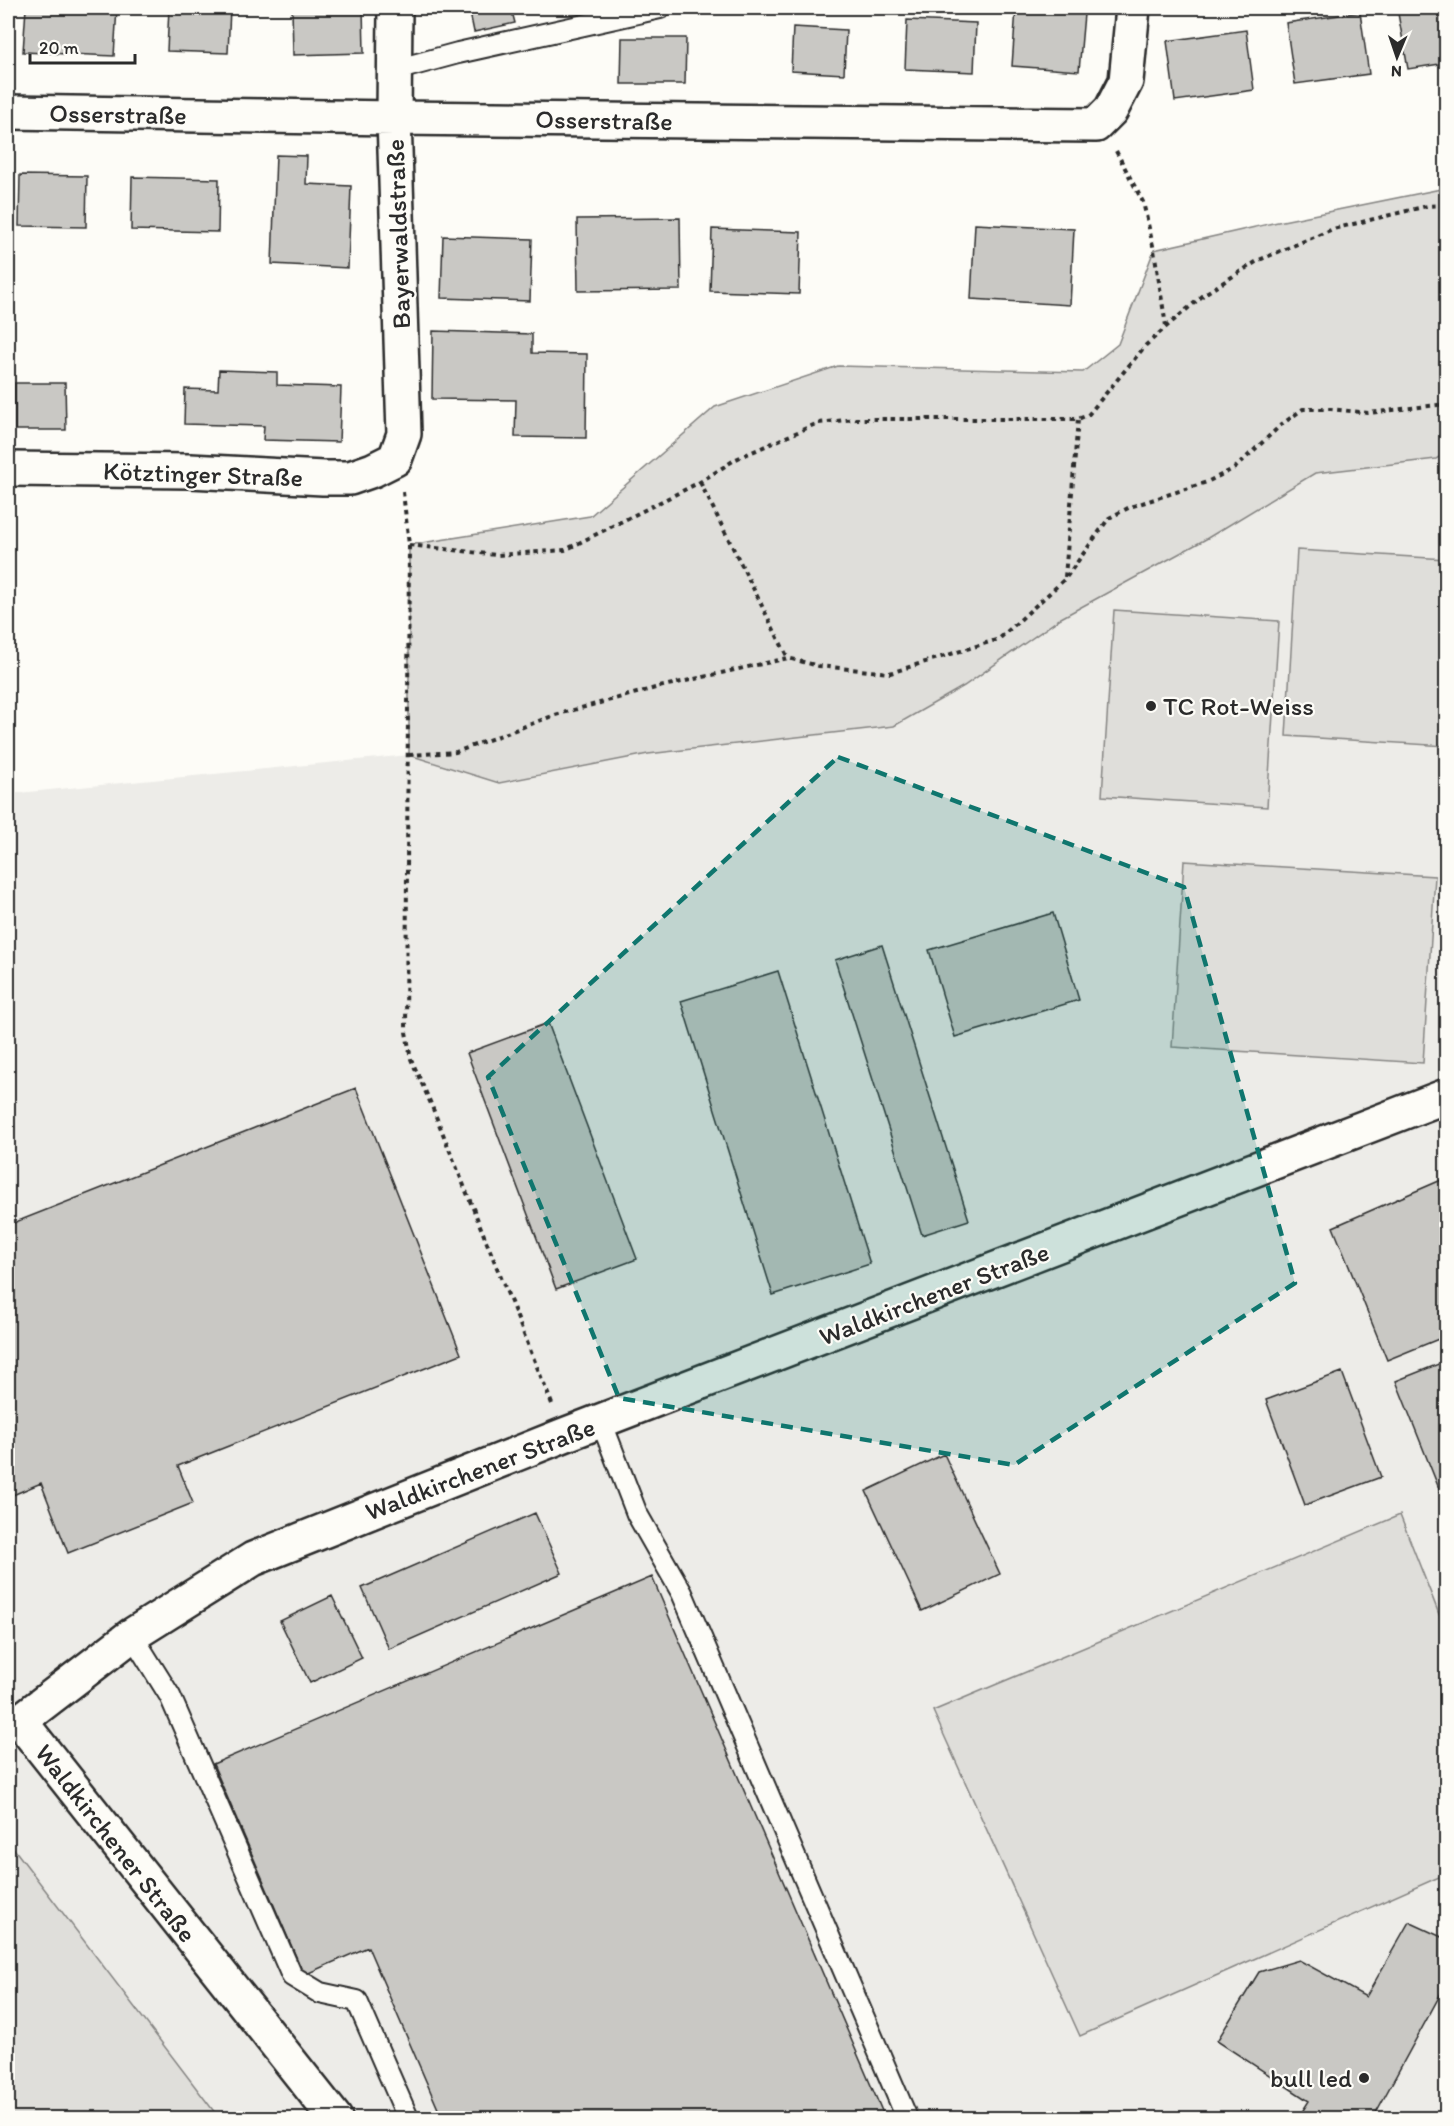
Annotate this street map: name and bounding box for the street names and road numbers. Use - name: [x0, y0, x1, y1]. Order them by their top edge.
- street label: Osserstraße: [49, 97, 187, 131]
- street label: Osserstraße: [535, 103, 673, 137]
- street label: Bayerwaldstraße: [379, 138, 417, 330]
- street label: Kötztinger Straße: [102, 455, 304, 493]
- street label: Waldkirchener Straße: [815, 1235, 1053, 1353]
- street label: Waldkirchener Straße: [361, 1410, 599, 1528]
- street label: Waldkirchener Straße: [28, 1737, 204, 1949]

